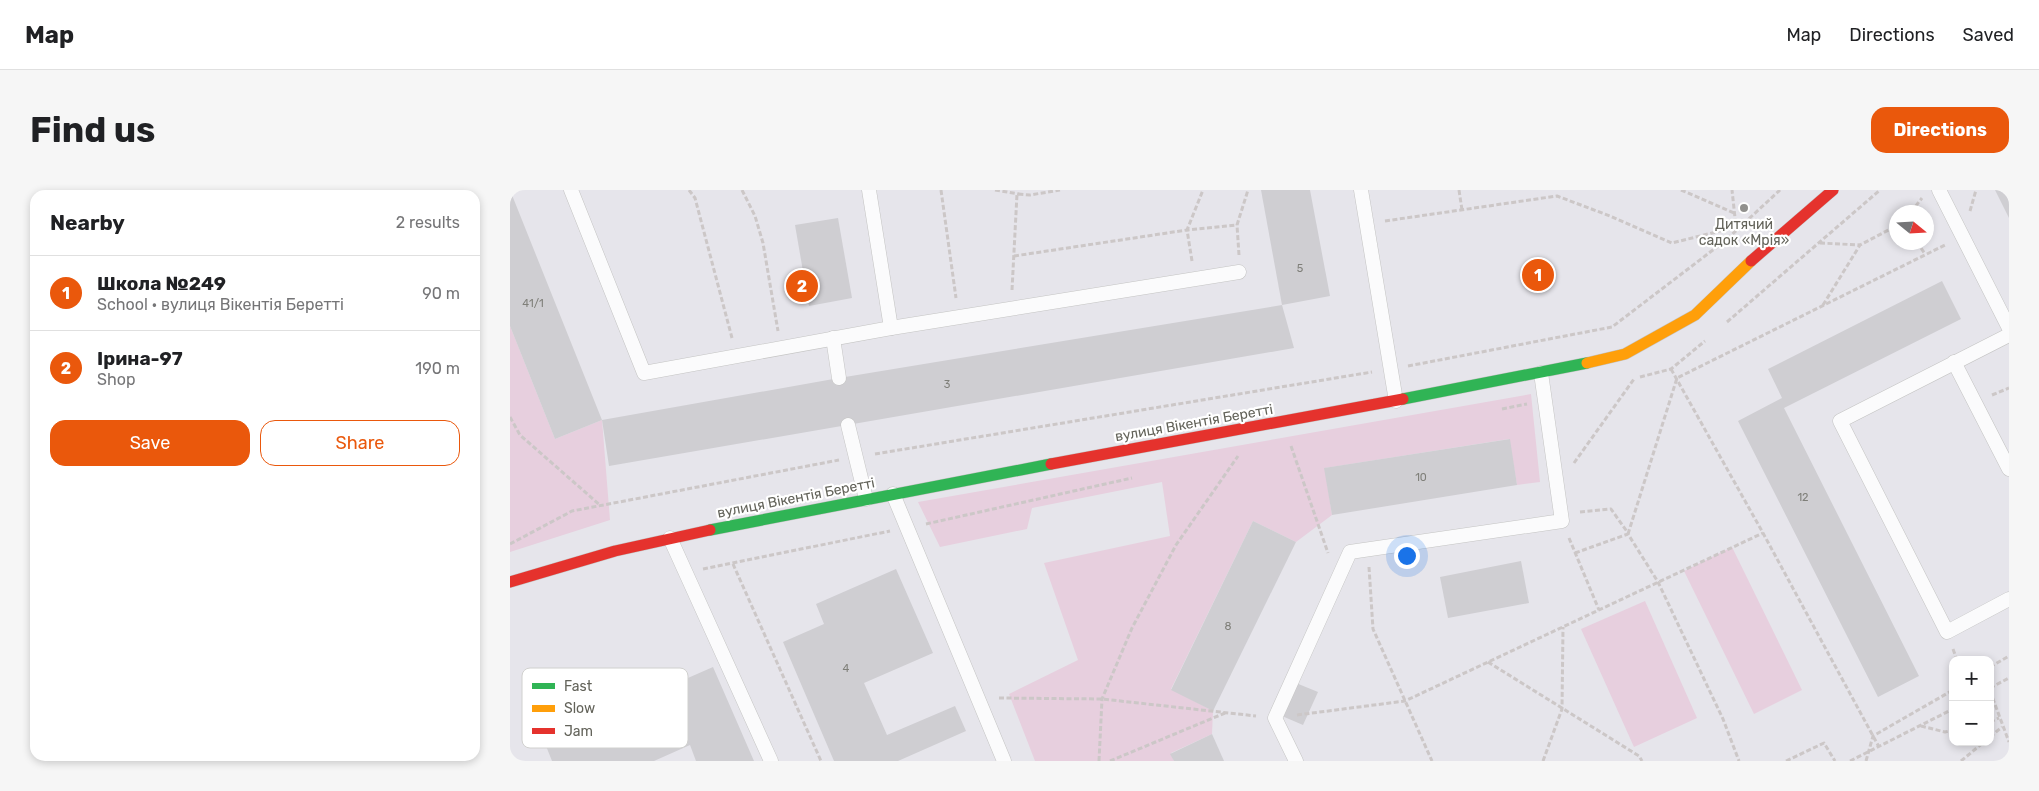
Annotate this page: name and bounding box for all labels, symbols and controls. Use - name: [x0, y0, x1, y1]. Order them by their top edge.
- text: Map: [25, 21, 74, 49]
- text: Map: [1786, 24, 1821, 46]
- text: Directions: [1849, 24, 1935, 46]
- text: Saved: [1963, 24, 2014, 46]
- button: Directions: [1871, 107, 2009, 153]
- text: Find us: [30, 109, 155, 151]
- marker: Дитячий садок «Мрія»: [1738, 202, 1750, 214]
- north arrow: [1889, 205, 1934, 250]
- text: Nearby: [50, 210, 125, 235]
- text: 2 results: [396, 213, 460, 232]
- place label: Дитячий садок «Мрія»: [1699, 216, 1789, 249]
- pin: 1: [1522, 256, 1554, 294]
- house number: 5: [1297, 262, 1304, 275]
- pin: 2: [786, 267, 818, 305]
- text: Школа №249: [97, 272, 226, 295]
- text: 1: [62, 284, 70, 303]
- text: 90 m: [422, 284, 460, 303]
- text: School · вулиця Вікентія Беретті: [97, 295, 344, 314]
- house number: 41/1: [522, 297, 544, 310]
- text: Ірина-97: [97, 347, 183, 370]
- text: 2: [61, 359, 71, 378]
- text: 190 m: [415, 359, 460, 378]
- text: Shop: [97, 370, 135, 389]
- house number: 3: [944, 378, 951, 391]
- street label: вулиця Вікентія Беретті: [1114, 401, 1274, 445]
- button: Save: [50, 420, 250, 466]
- button: Share: [260, 420, 460, 466]
- house number: 10: [1415, 471, 1427, 484]
- street label: вулиця Вікентія Беретті: [716, 474, 876, 522]
- house number: 12: [1797, 491, 1809, 504]
- your location: [1394, 543, 1420, 569]
- house number: 8: [1225, 620, 1232, 633]
- map controls: [1949, 656, 1994, 746]
- button: +: [1949, 656, 1994, 701]
- house number: 4: [843, 662, 850, 675]
- legend: [522, 668, 688, 748]
- text: Fast: [564, 678, 593, 695]
- text: Slow: [564, 700, 595, 717]
- button: −: [1949, 701, 1994, 746]
- text: Jam: [564, 723, 593, 740]

